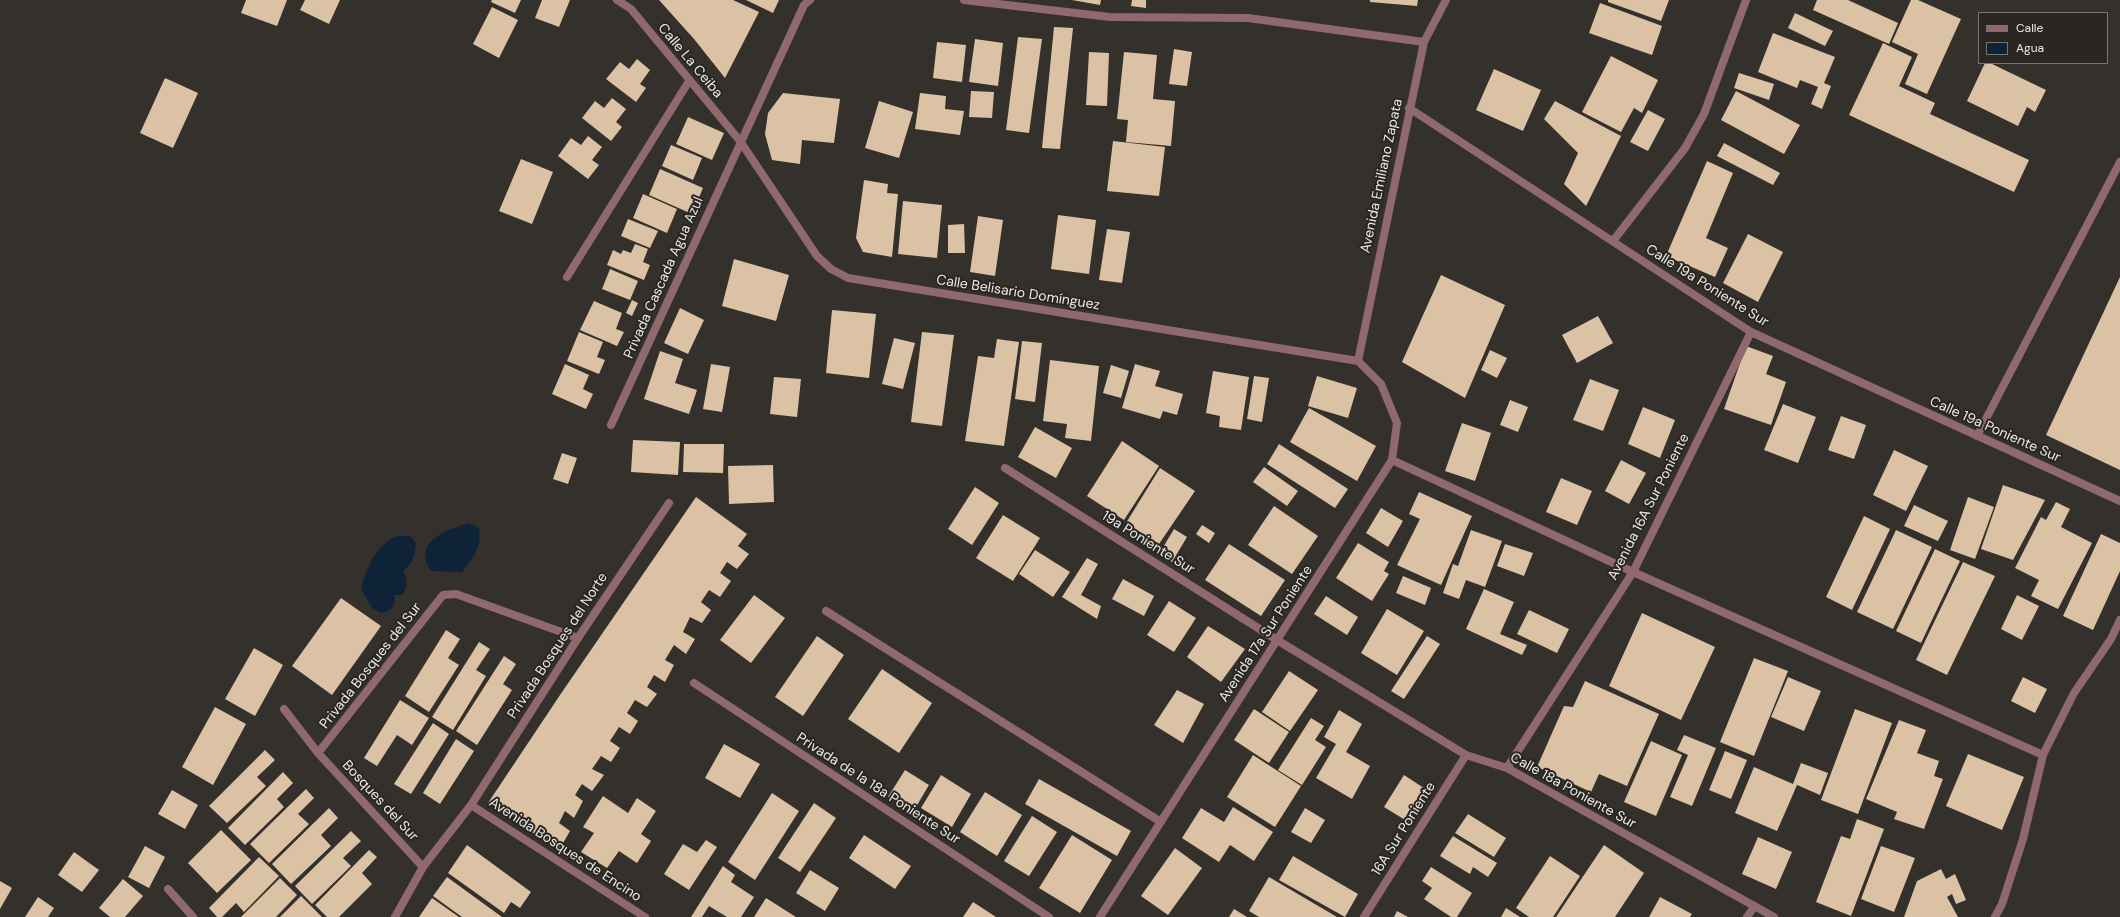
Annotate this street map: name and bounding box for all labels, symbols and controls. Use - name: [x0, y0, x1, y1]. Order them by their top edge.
- legend: [1978, 12, 2108, 64]
- street label: Calle La Ceiba: [654, 20, 726, 102]
- text: Calle: [2016, 20, 2043, 36]
- text: Agua: [2016, 40, 2044, 56]
- street label: Avenida Emiliano Zapata: [1357, 97, 1407, 255]
- street label: Privada Cascada Agua Azul: [621, 195, 707, 361]
- street label: Calle 19a Poniente Sur: [1642, 241, 1772, 331]
- street label: Calle Belisario Domínguez: [935, 272, 1101, 314]
- street label: Calle 19a Poniente Sur: [1927, 393, 2063, 467]
- street label: Avenida 16A Sur Poniente: [1605, 431, 1693, 583]
- street label: 19a Poniente Sur: [1099, 508, 1197, 578]
- street label: Avenida 17a Sur Poniente: [1216, 563, 1316, 705]
- street label: Privada Bosques del Norte: [504, 570, 612, 722]
- street label: Privada Bosques del Sur: [316, 600, 426, 732]
- street label: Privada de la 18a Poniente Sur: [793, 730, 963, 848]
- street label: Calle 18a Poniente Sur: [1507, 749, 1639, 833]
- street label: Bosques del Sur: [338, 757, 422, 845]
- street label: 16A Sur Poniente: [1368, 779, 1440, 879]
- street label: Avenida Bosques de Encino: [486, 794, 644, 906]

